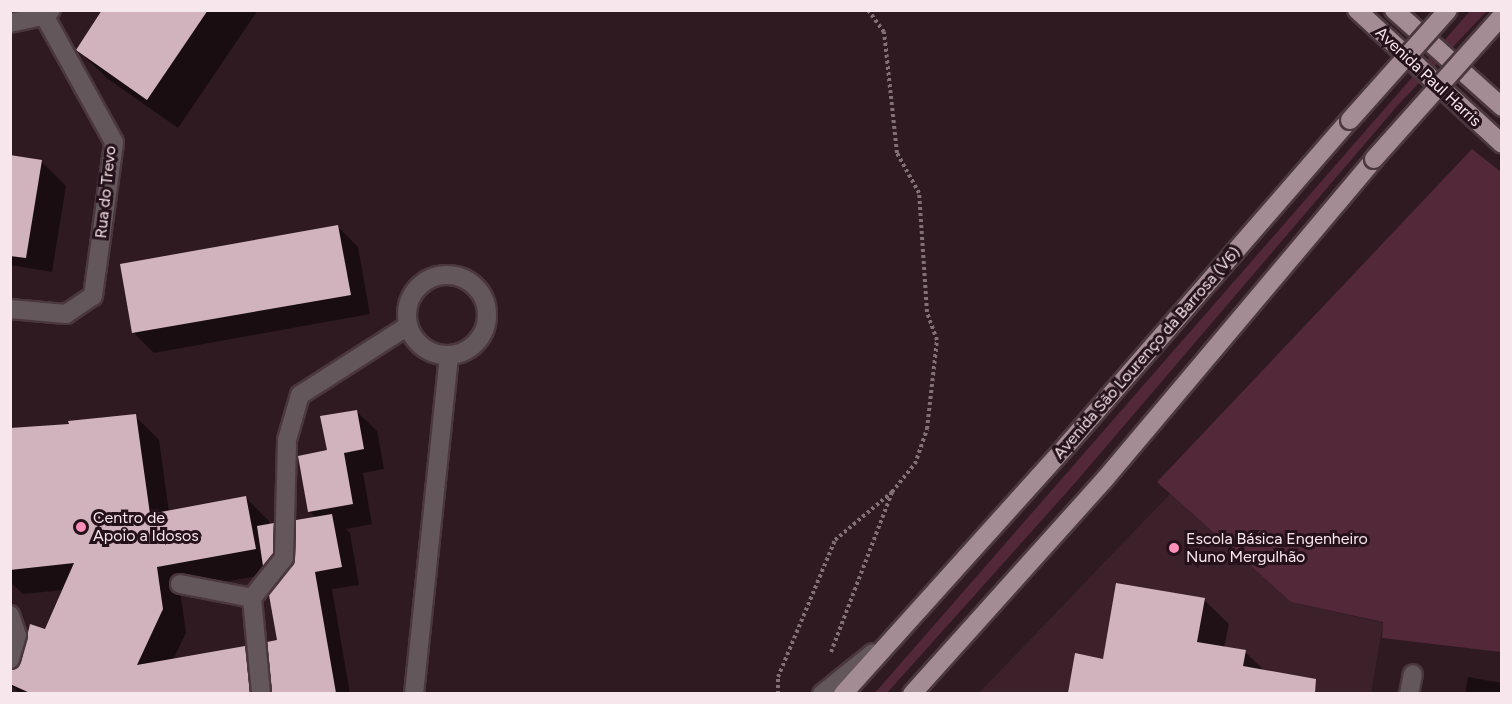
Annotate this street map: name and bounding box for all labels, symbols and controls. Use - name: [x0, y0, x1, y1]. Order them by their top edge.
- street label: Avenida Paul Harris: [1371, 23, 1485, 131]
- street label: Rua do Trevo: [92, 145, 120, 239]
- street label: Avenida São Lourenço da Barrosa (V6): [1050, 243, 1244, 463]
- place label: Centro de Apoio a Idosos: [93, 508, 199, 546]
- marker: Centro de Apoio a Idosos: [74, 520, 88, 534]
- place label: Escola Básica Engenheiro Nuno Mergulhão: [1186, 529, 1368, 567]
- marker: Escola Básica Engenheiro Nuno Mergulhão: [1167, 541, 1181, 555]

